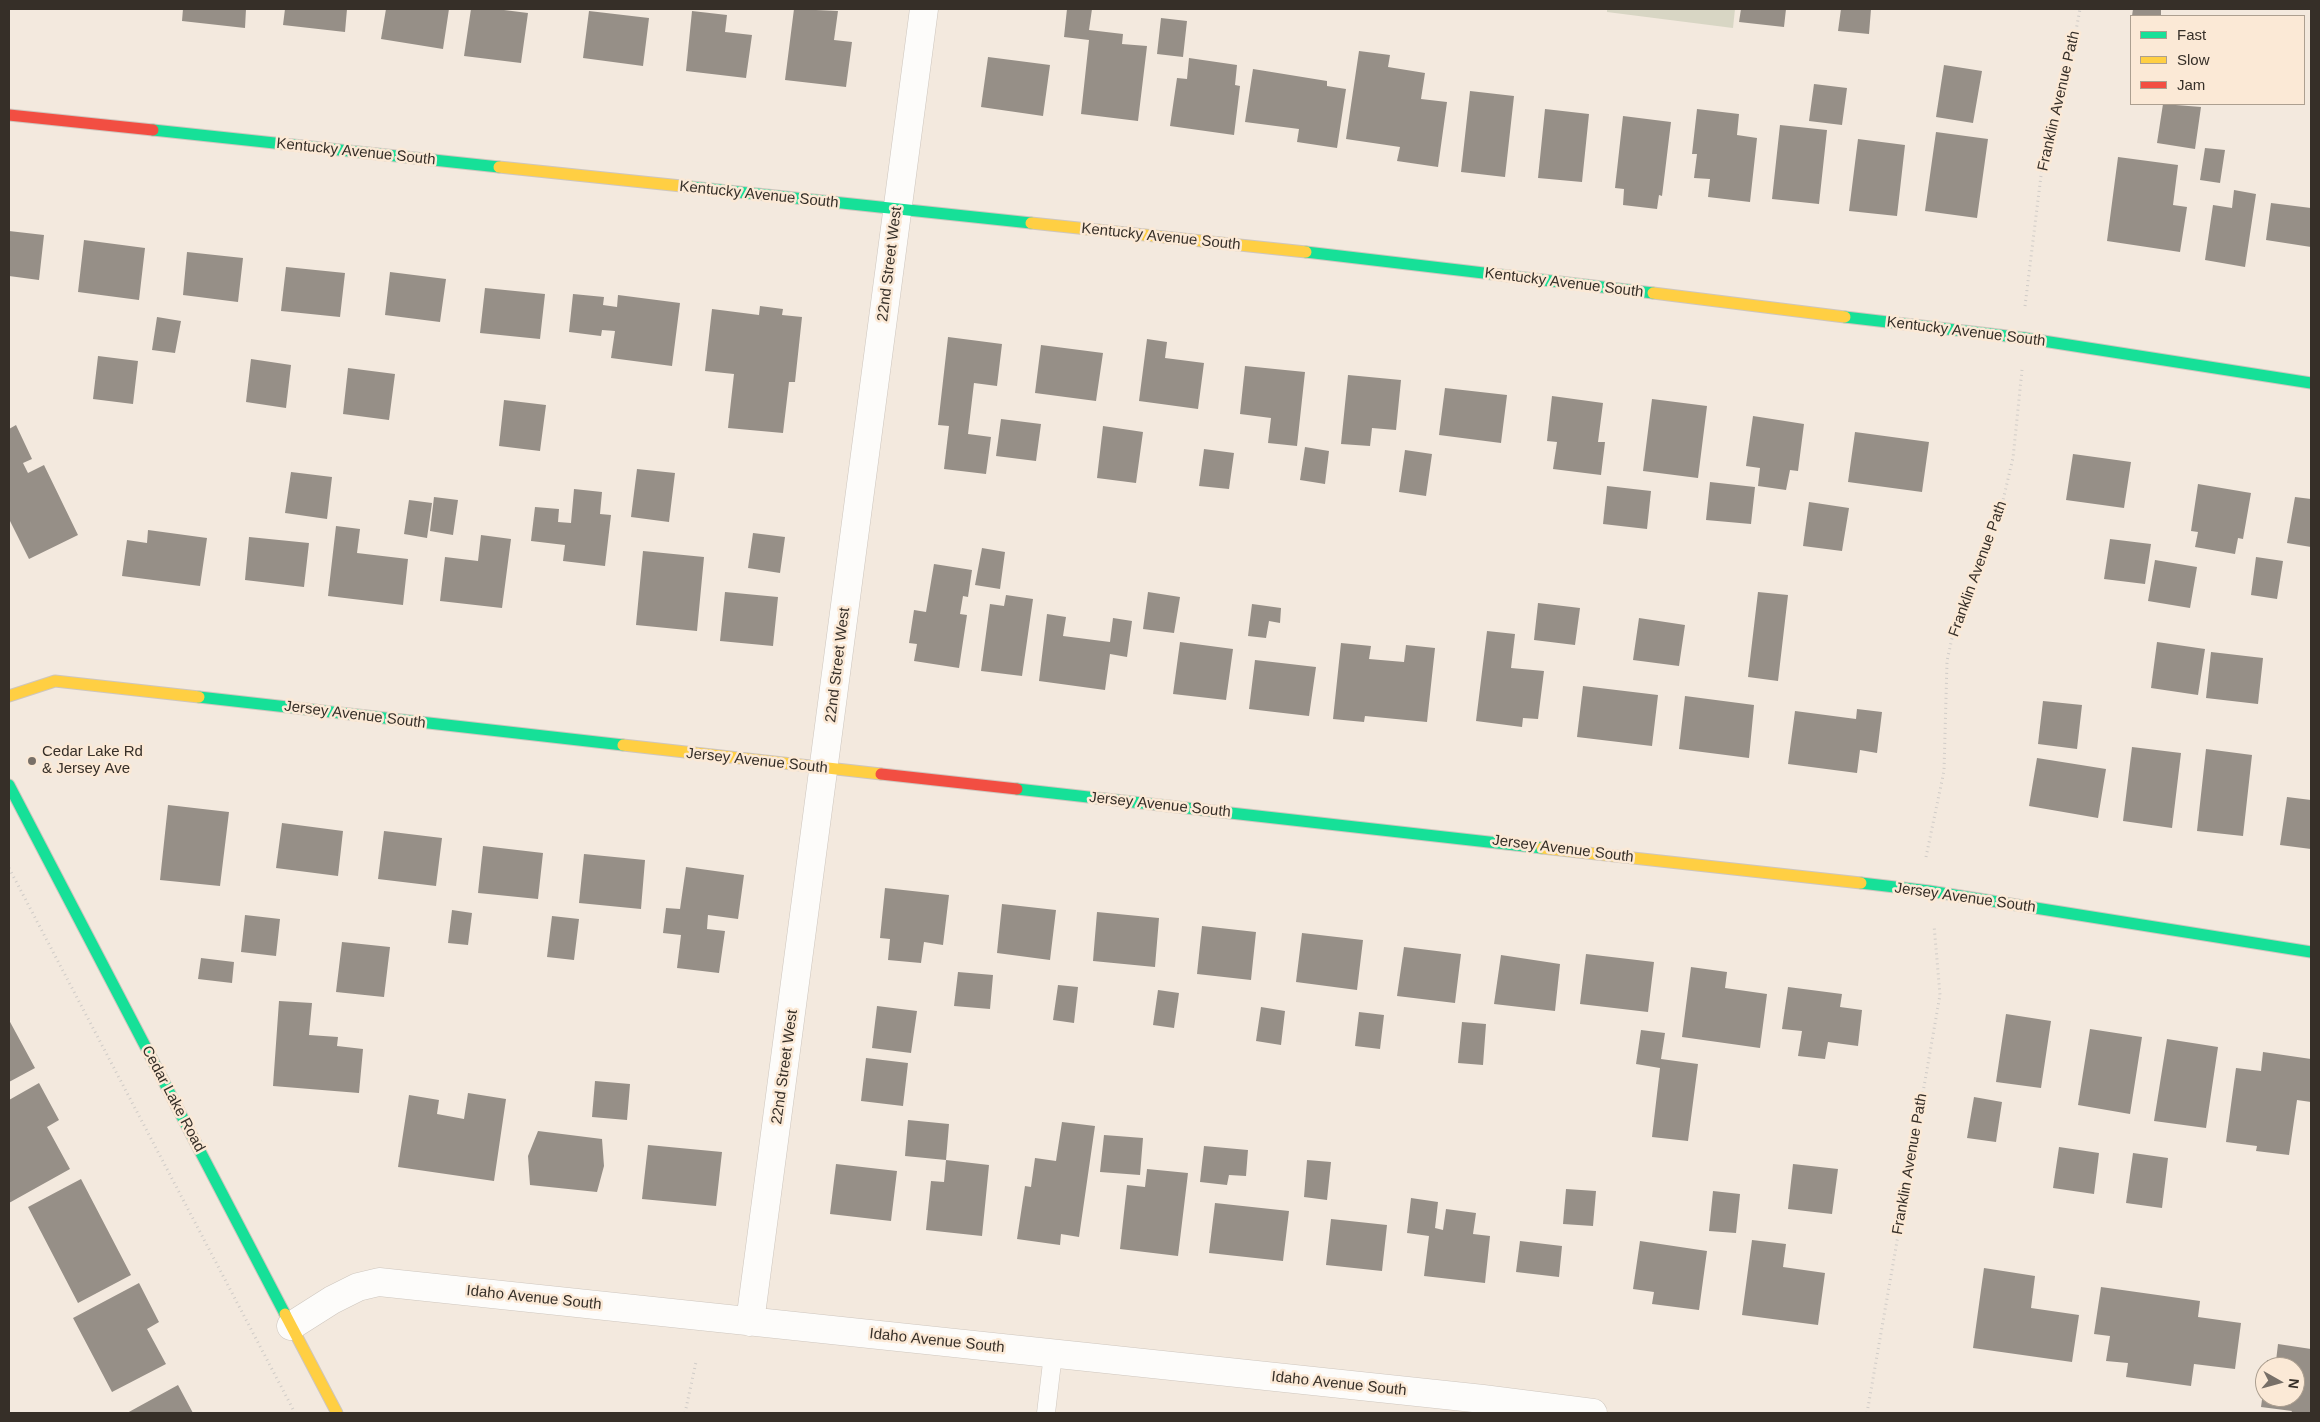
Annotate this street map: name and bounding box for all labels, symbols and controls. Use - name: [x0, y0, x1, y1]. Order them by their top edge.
- legend: [2130, 15, 2305, 105]
- text: Fast: [2177, 26, 2206, 43]
- street label: Franklin Avenue Path: [2034, 29, 2084, 173]
- text: Slow: [2177, 51, 2210, 68]
- text: Jam: [2177, 76, 2205, 93]
- street label: Kentucky Avenue South: [276, 135, 436, 169]
- street label: Kentucky Avenue South: [679, 178, 839, 212]
- street label: 22nd Street West: [874, 206, 906, 322]
- street label: Kentucky Avenue South: [1081, 220, 1241, 254]
- street label: Kentucky Avenue South: [1484, 264, 1644, 302]
- street label: Kentucky Avenue South: [1886, 313, 2046, 351]
- street label: Franklin Avenue Path: [1945, 499, 2011, 639]
- street label: 22nd Street West: [822, 607, 854, 723]
- street label: Jersey Avenue South: [283, 697, 427, 733]
- place label: Cedar Lake Rd & Jersey Ave: [42, 743, 143, 778]
- street label: Jersey Avenue South: [685, 745, 829, 777]
- marker: Cedar Lake Rd & Jersey Ave: [26, 755, 38, 767]
- street label: Jersey Avenue South: [1088, 789, 1232, 821]
- street label: Jersey Avenue South: [1491, 831, 1635, 867]
- street label: Jersey Avenue South: [1893, 879, 2037, 917]
- street label: 22nd Street West: [768, 1008, 802, 1126]
- street label: Cedar Lake Road: [137, 1043, 209, 1155]
- street label: Franklin Avenue Path: [1889, 1092, 1931, 1236]
- street label: Idaho Avenue South: [466, 1282, 602, 1314]
- street label: Idaho Avenue South: [869, 1325, 1005, 1357]
- north arrow: [2255, 1357, 2305, 1407]
- street label: Idaho Avenue South: [1271, 1368, 1407, 1400]
- text: N: [2285, 1378, 2302, 1390]

